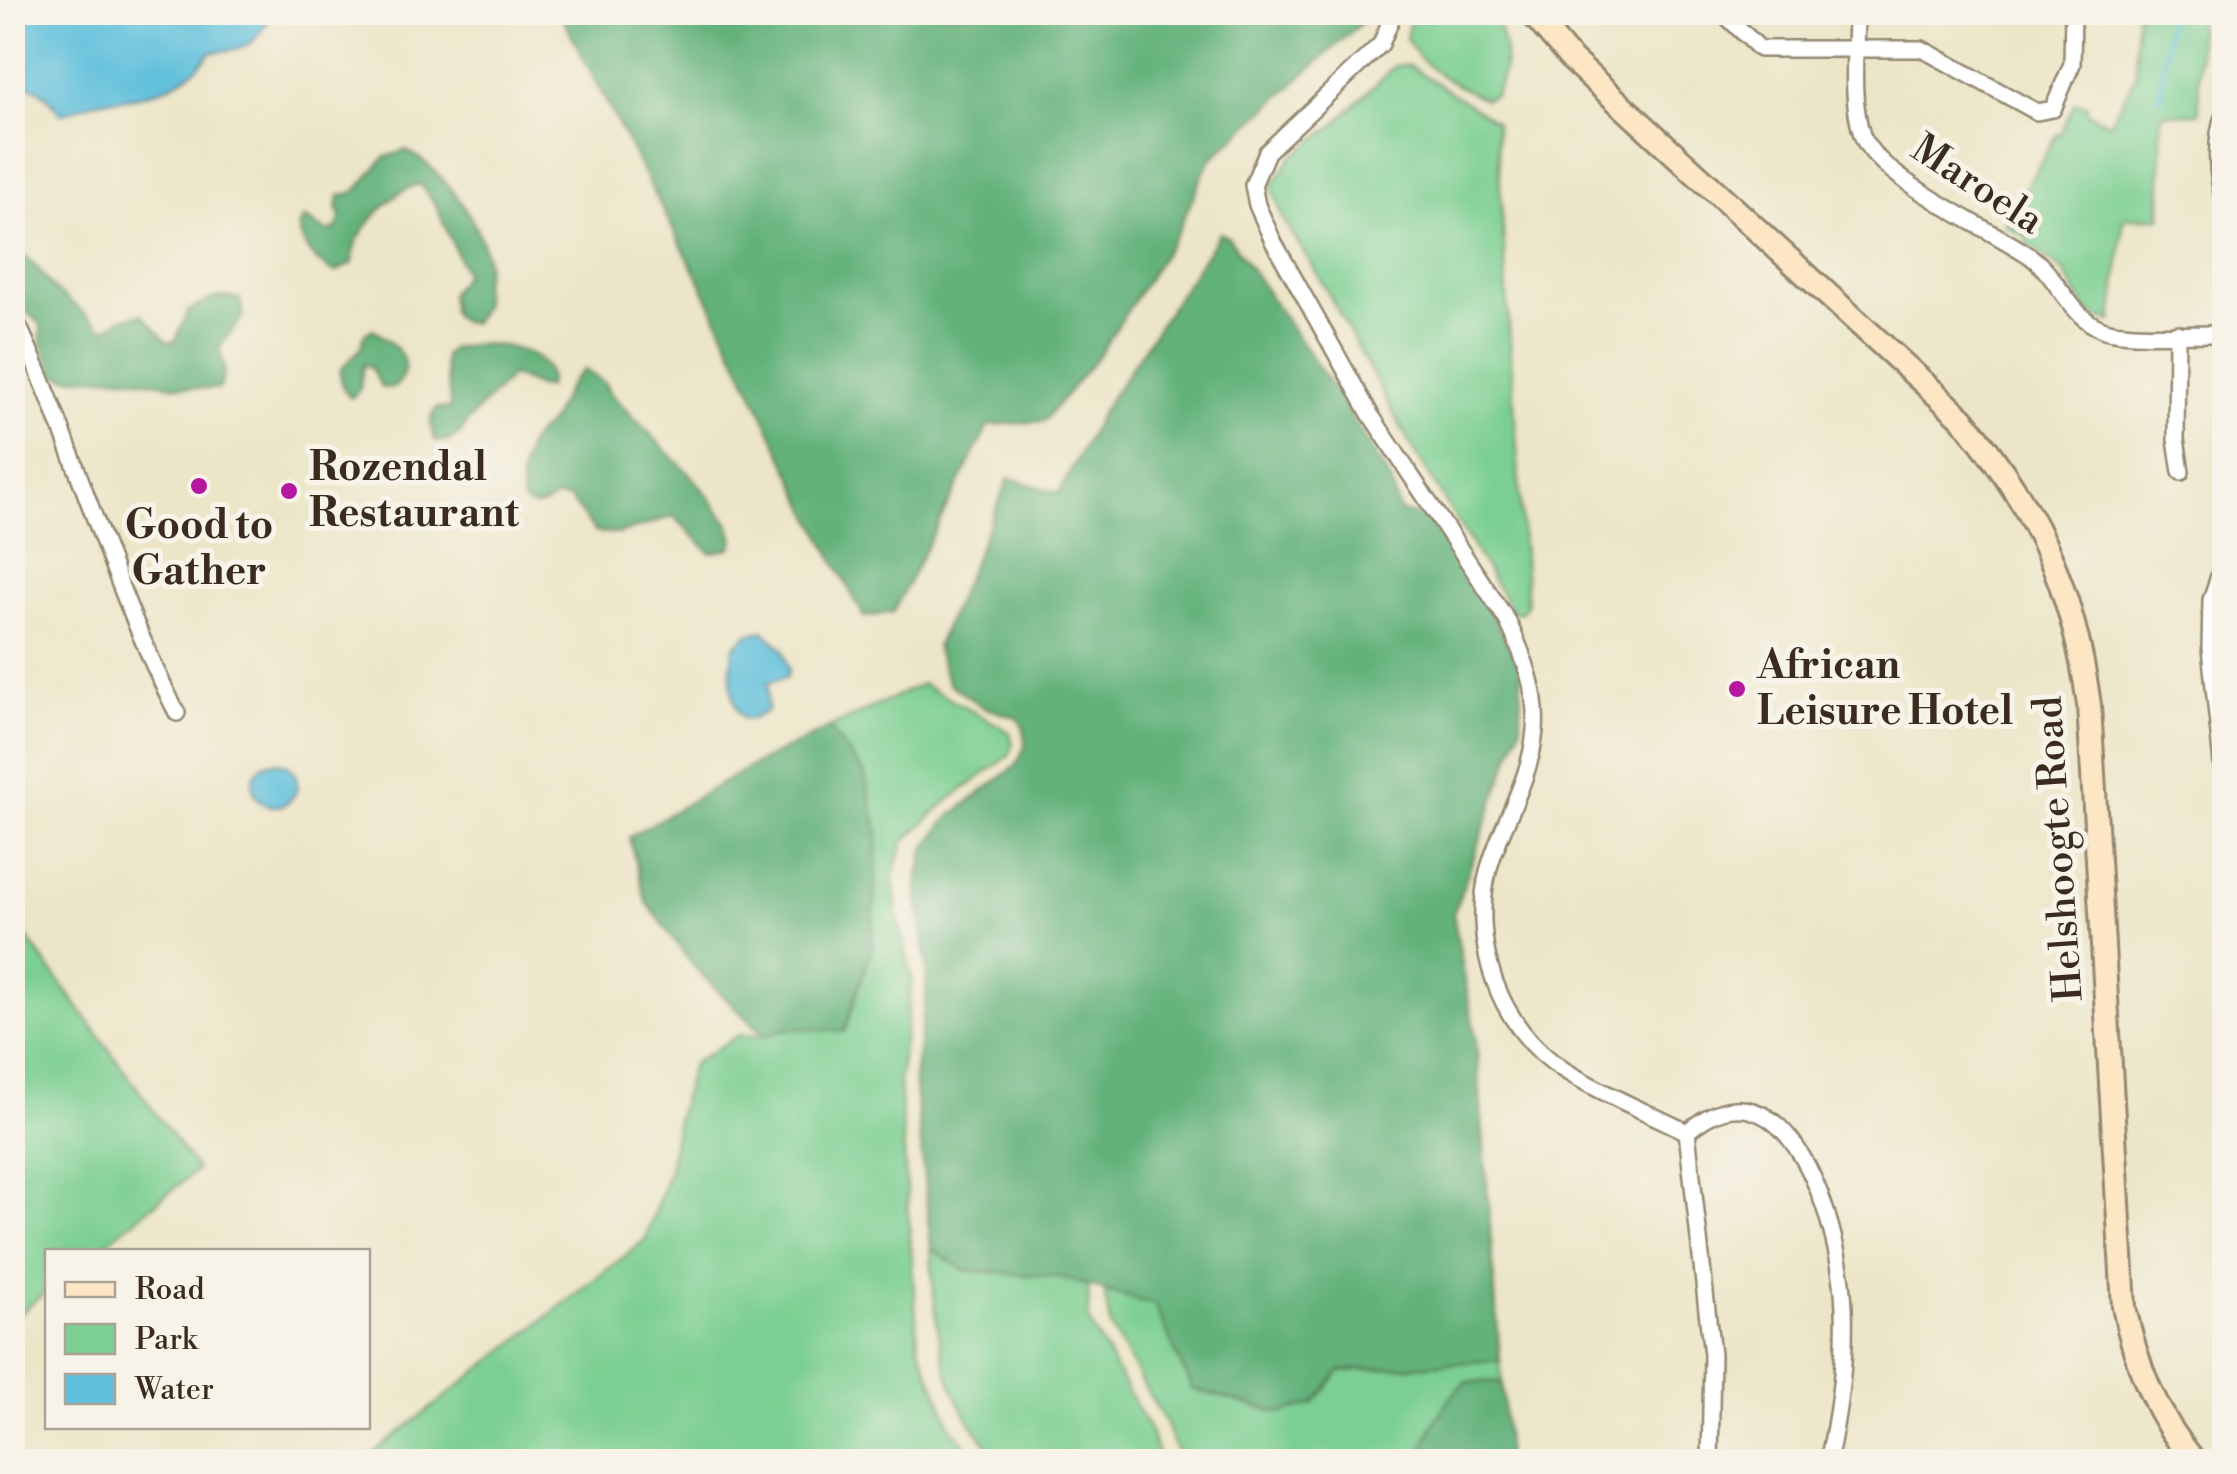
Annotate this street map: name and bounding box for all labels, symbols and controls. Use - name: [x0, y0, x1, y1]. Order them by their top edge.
- street label: Maroela: [1902, 124, 2053, 246]
- place label: Rozendal Restaurant: [309, 443, 520, 539]
- marker: Good to Gather: [188, 475, 210, 497]
- marker: Rozendal Restaurant: [278, 480, 300, 502]
- place label: Good to Gather: [125, 501, 273, 597]
- place label: African Leisure Hotel: [1756, 641, 2013, 737]
- marker: African Leisure Hotel: [1726, 678, 1748, 700]
- street label: Helshoogte Road: [2023, 694, 2096, 1003]
- legend: [45, 1249, 370, 1429]
- text: Road: [135, 1271, 205, 1309]
- text: Park: [135, 1321, 199, 1359]
- text: Water: [134, 1371, 214, 1409]

